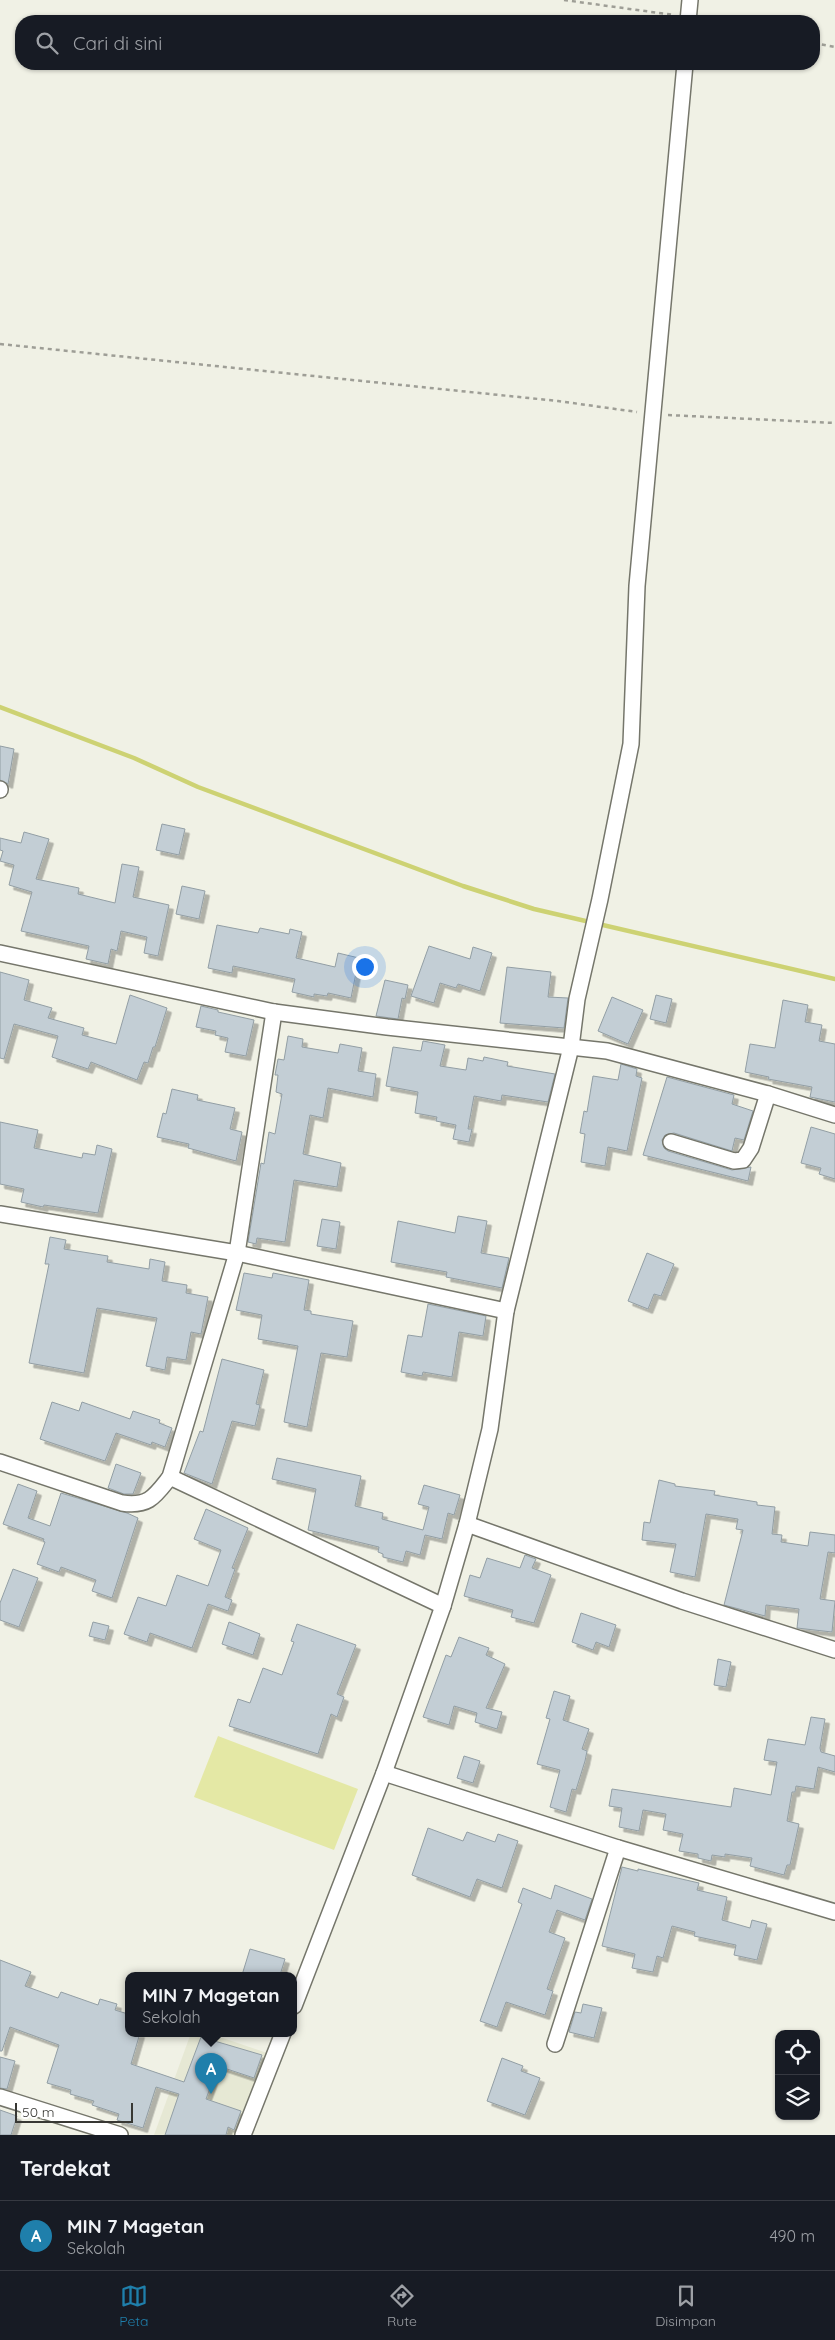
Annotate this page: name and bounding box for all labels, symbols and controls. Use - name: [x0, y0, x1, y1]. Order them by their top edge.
- search box: [15, 15, 820, 70]
- icon: search: [33, 29, 61, 57]
- text: Cari di sini: [73, 31, 162, 55]
- your location: [352, 954, 378, 980]
- popup: [125, 1972, 297, 2037]
- text: MIN 7 Magetan: [142, 1983, 280, 2007]
- text: Sekolah: [142, 2007, 201, 2027]
- map controls: [775, 2030, 820, 2120]
- button: locate: [775, 2030, 820, 2075]
- pin: A: [195, 2053, 227, 2094]
- button: layers: [775, 2075, 820, 2120]
- scale bar: [15, 2100, 132, 2123]
- text: 50 m: [22, 2103, 55, 2121]
- text: Terdekat: [20, 2155, 111, 2181]
- text: MIN 7 Magetan: [67, 2214, 204, 2238]
- text: A: [31, 2226, 41, 2246]
- text: 490 m: [769, 2226, 815, 2246]
- text: Sekolah: [67, 2238, 125, 2258]
- tab: Peta: [119, 2282, 149, 2330]
- tab: Rute: [387, 2282, 417, 2330]
- tab: Disimpan: [655, 2282, 716, 2330]

